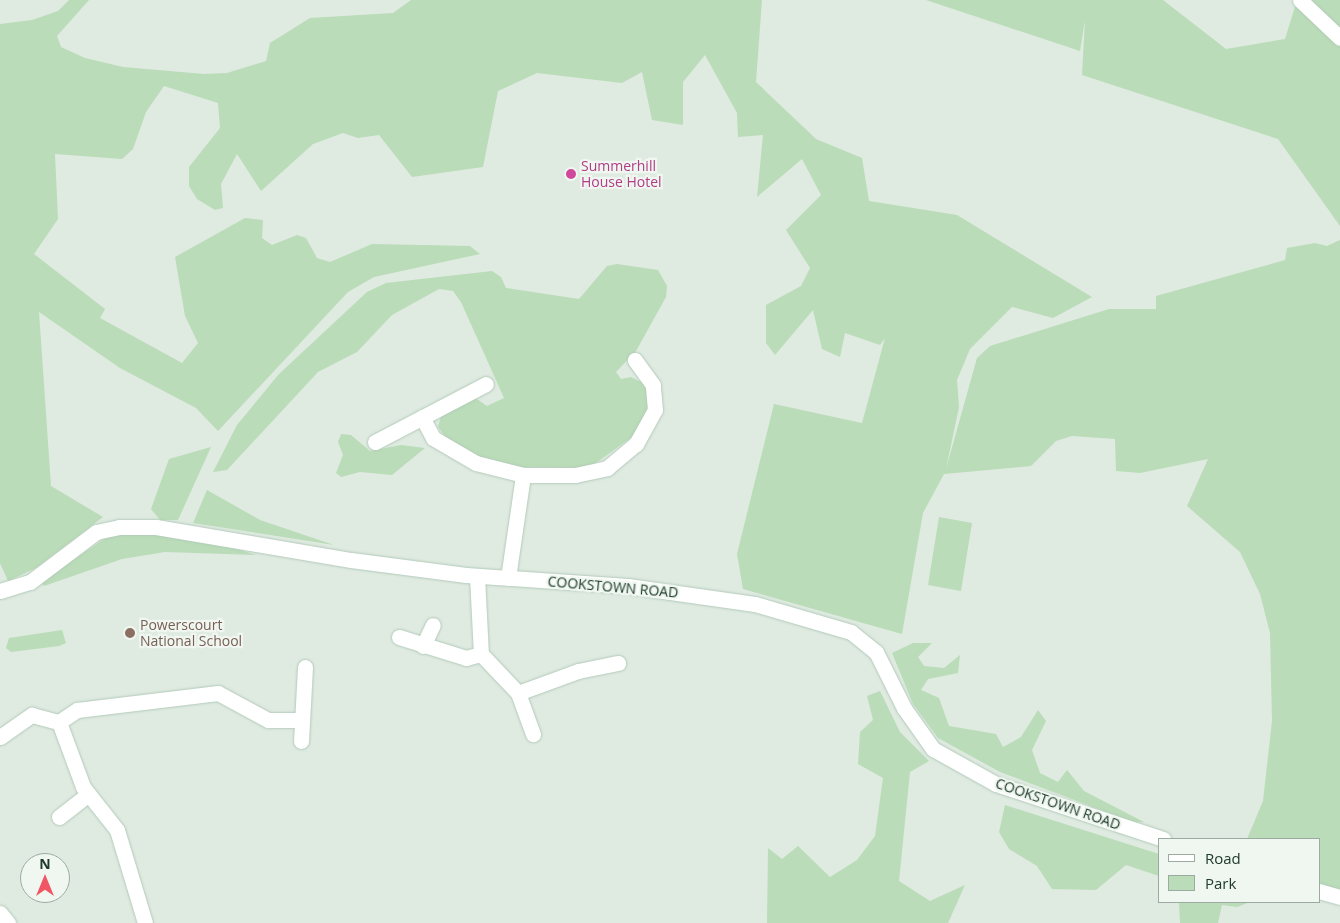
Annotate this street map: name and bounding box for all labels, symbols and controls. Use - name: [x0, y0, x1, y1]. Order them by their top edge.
- place label: Summerhill House Hotel: [581, 158, 662, 190]
- marker: Summerhill House Hotel: [565, 168, 577, 180]
- street label: COOKSTOWN ROAD: [547, 573, 679, 601]
- place label: Powerscourt National School: [140, 617, 242, 650]
- marker: Powerscourt National School: [124, 627, 136, 639]
- street label: COOKSTOWN ROAD: [993, 775, 1123, 833]
- legend: [1158, 838, 1320, 903]
- text: Road: [1205, 848, 1241, 868]
- north arrow: [20, 853, 70, 903]
- text: N: [39, 854, 51, 873]
- text: Park: [1205, 873, 1236, 893]

